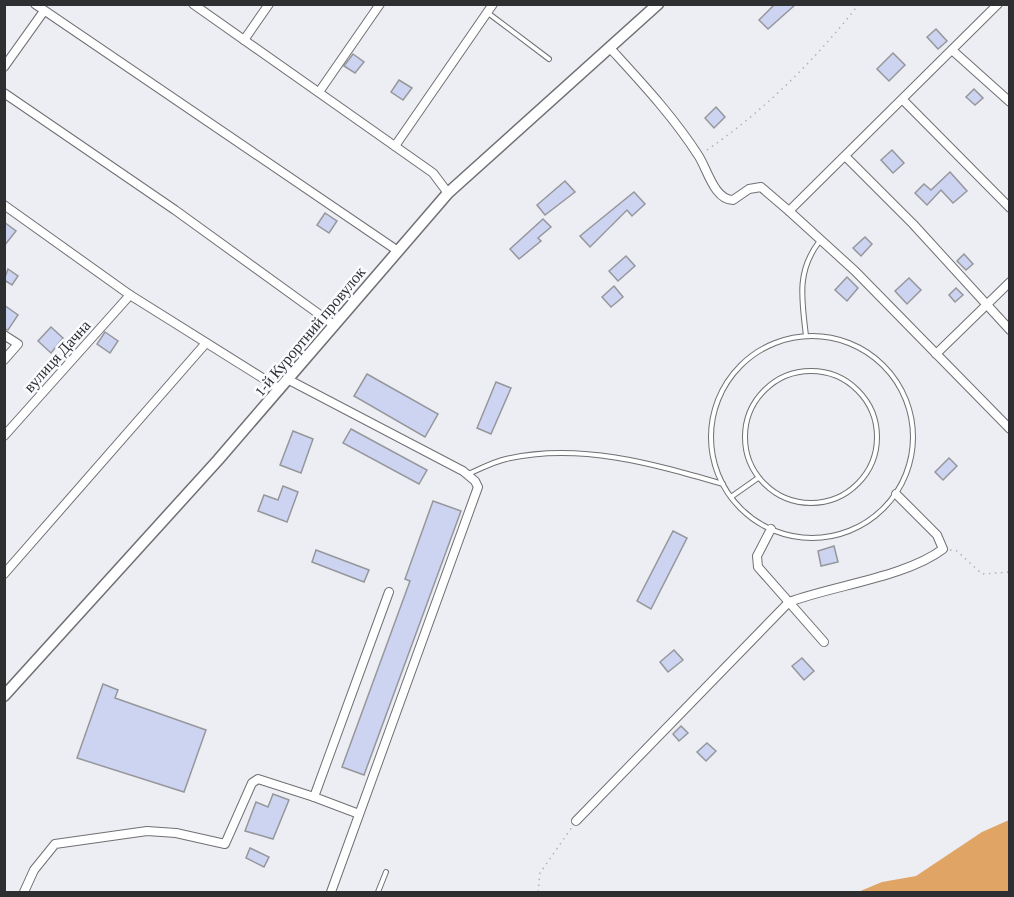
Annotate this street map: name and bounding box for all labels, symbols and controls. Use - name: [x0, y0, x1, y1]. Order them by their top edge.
- street label: 1-й Курортний провулок: [251, 263, 370, 399]
- street label: вулиця Дачна: [20, 317, 94, 396]

